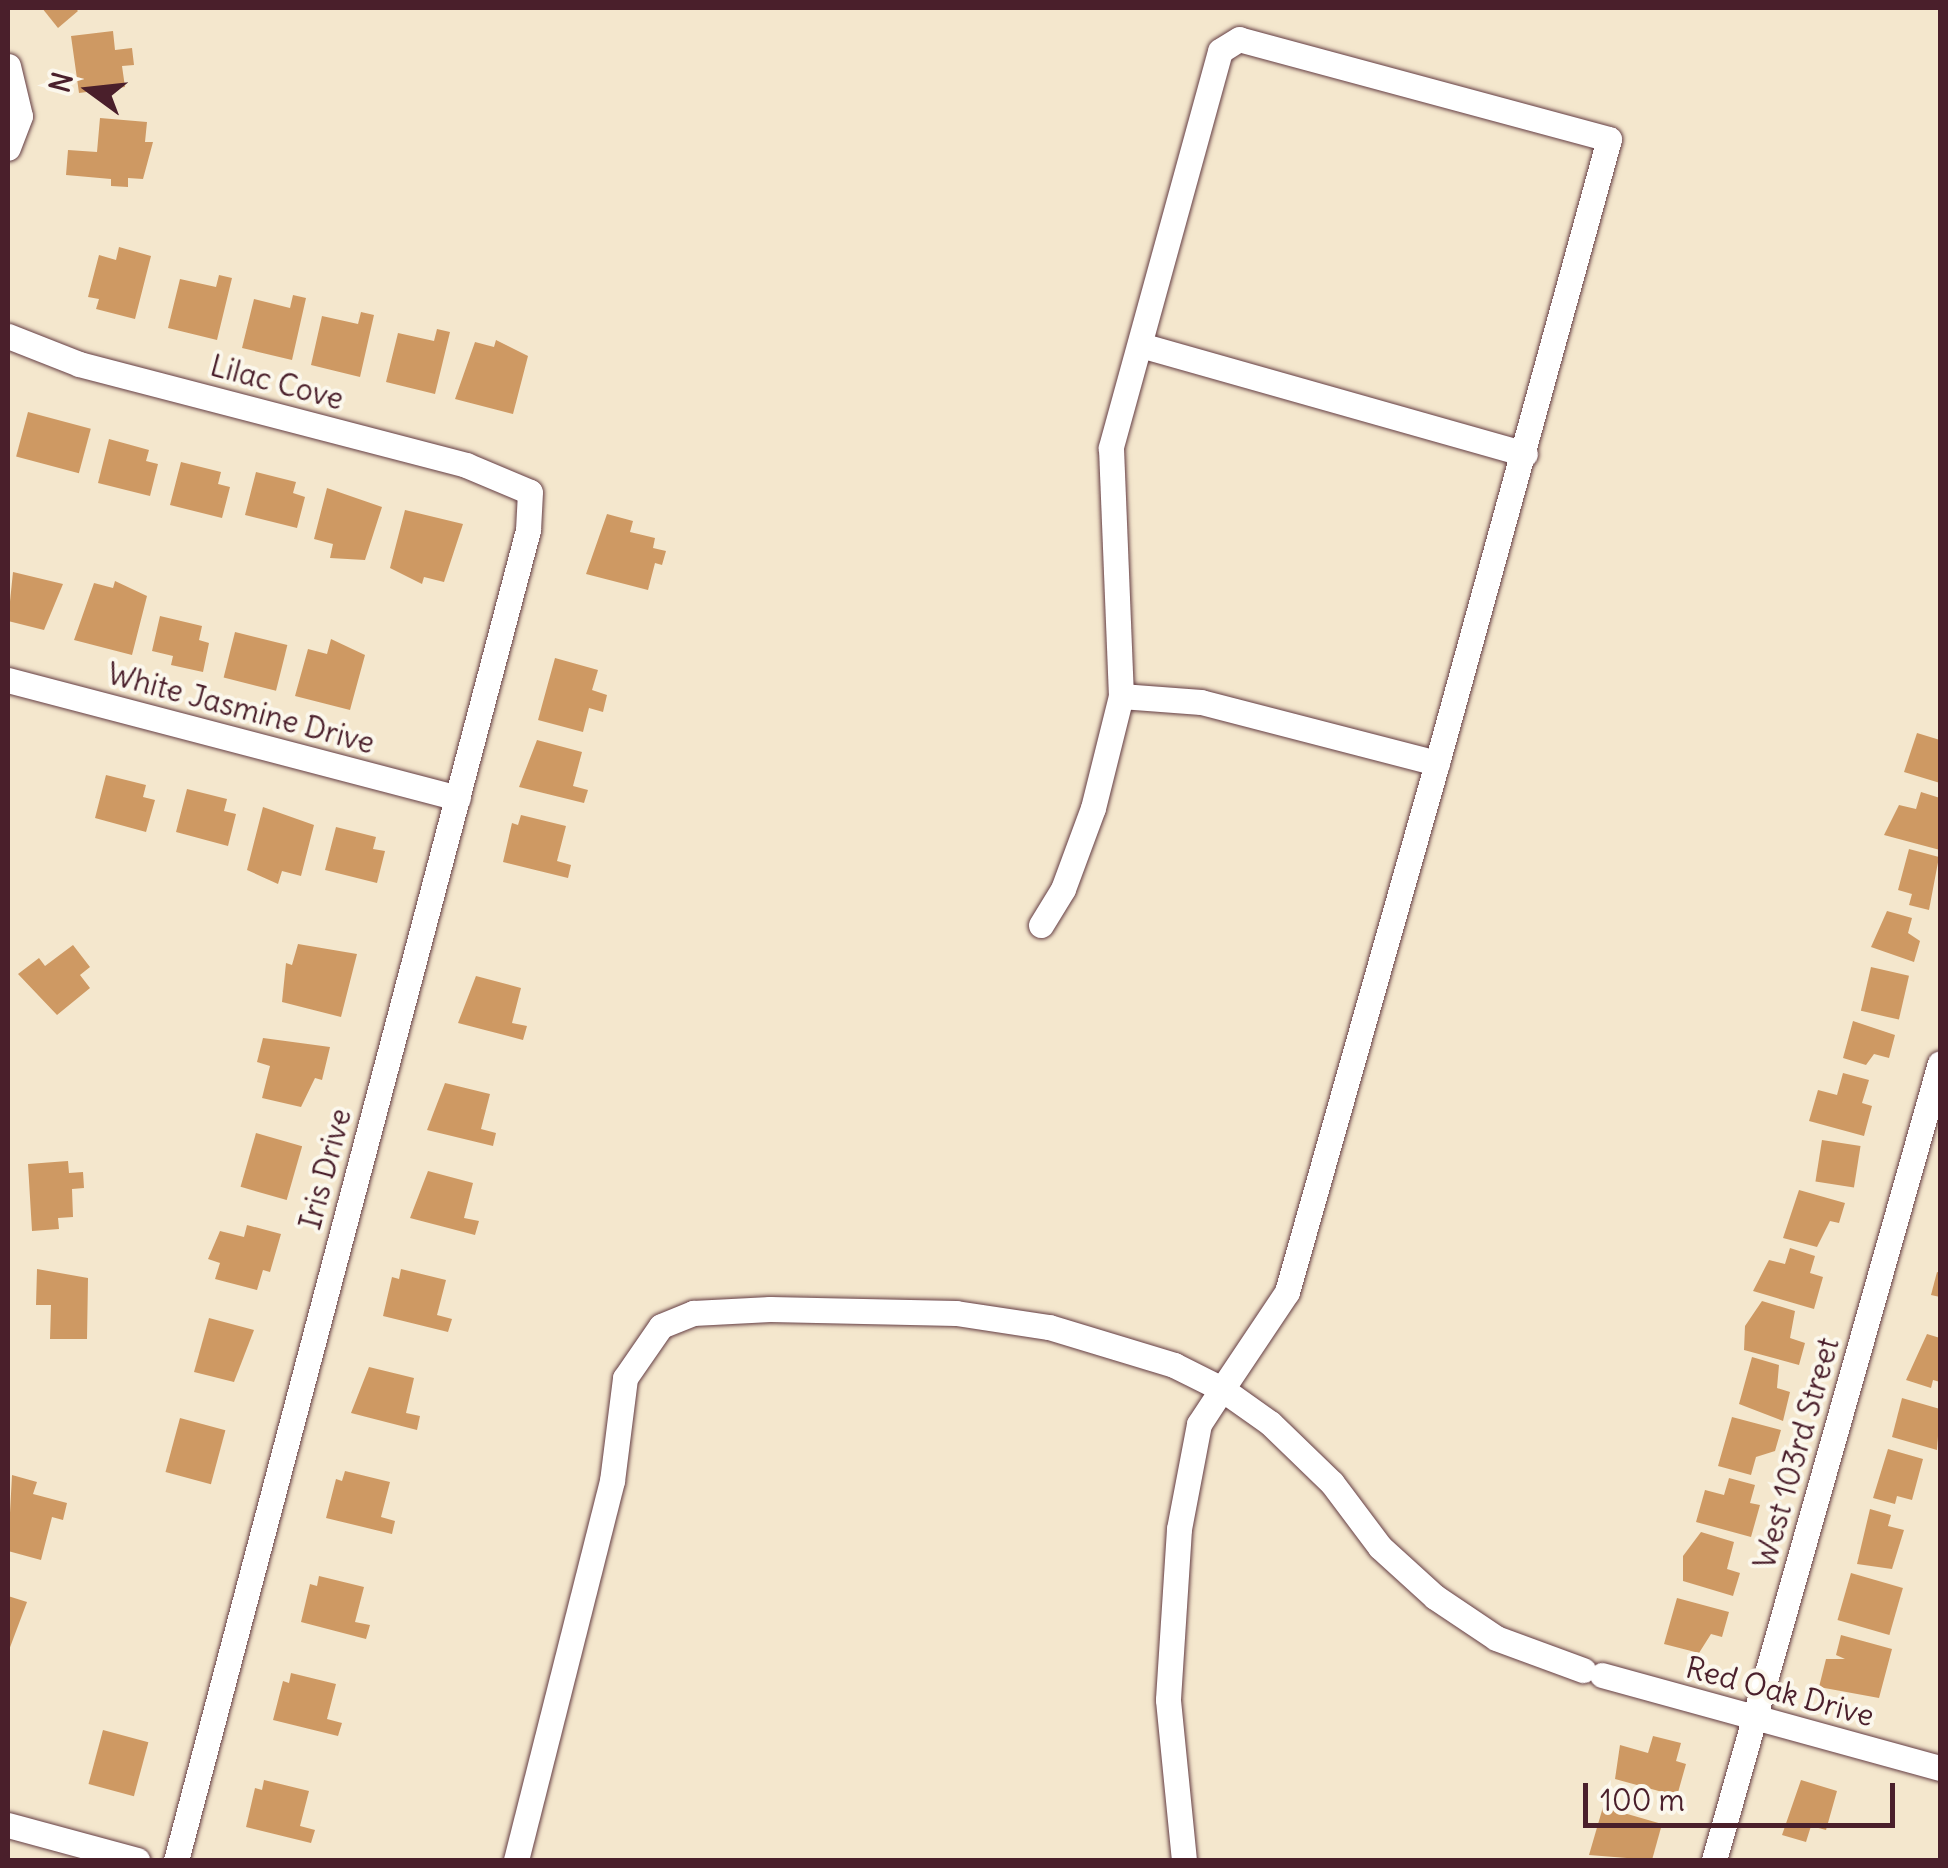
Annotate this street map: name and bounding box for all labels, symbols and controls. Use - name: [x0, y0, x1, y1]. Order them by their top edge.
- north arrow: [40, 40, 140, 140]
- text: N: [41, 68, 81, 96]
- street label: Lilac Cove: [207, 347, 347, 417]
- street label: White Jasmine Drive: [104, 655, 378, 761]
- street label: Iris Drive: [292, 1105, 358, 1233]
- street label: West 103rd Street: [1746, 1333, 1846, 1573]
- street label: Red Oak Drive: [1682, 1649, 1878, 1733]
- scale bar: [1588, 1763, 1900, 1825]
- text: 100 m: [1600, 1781, 1685, 1819]

